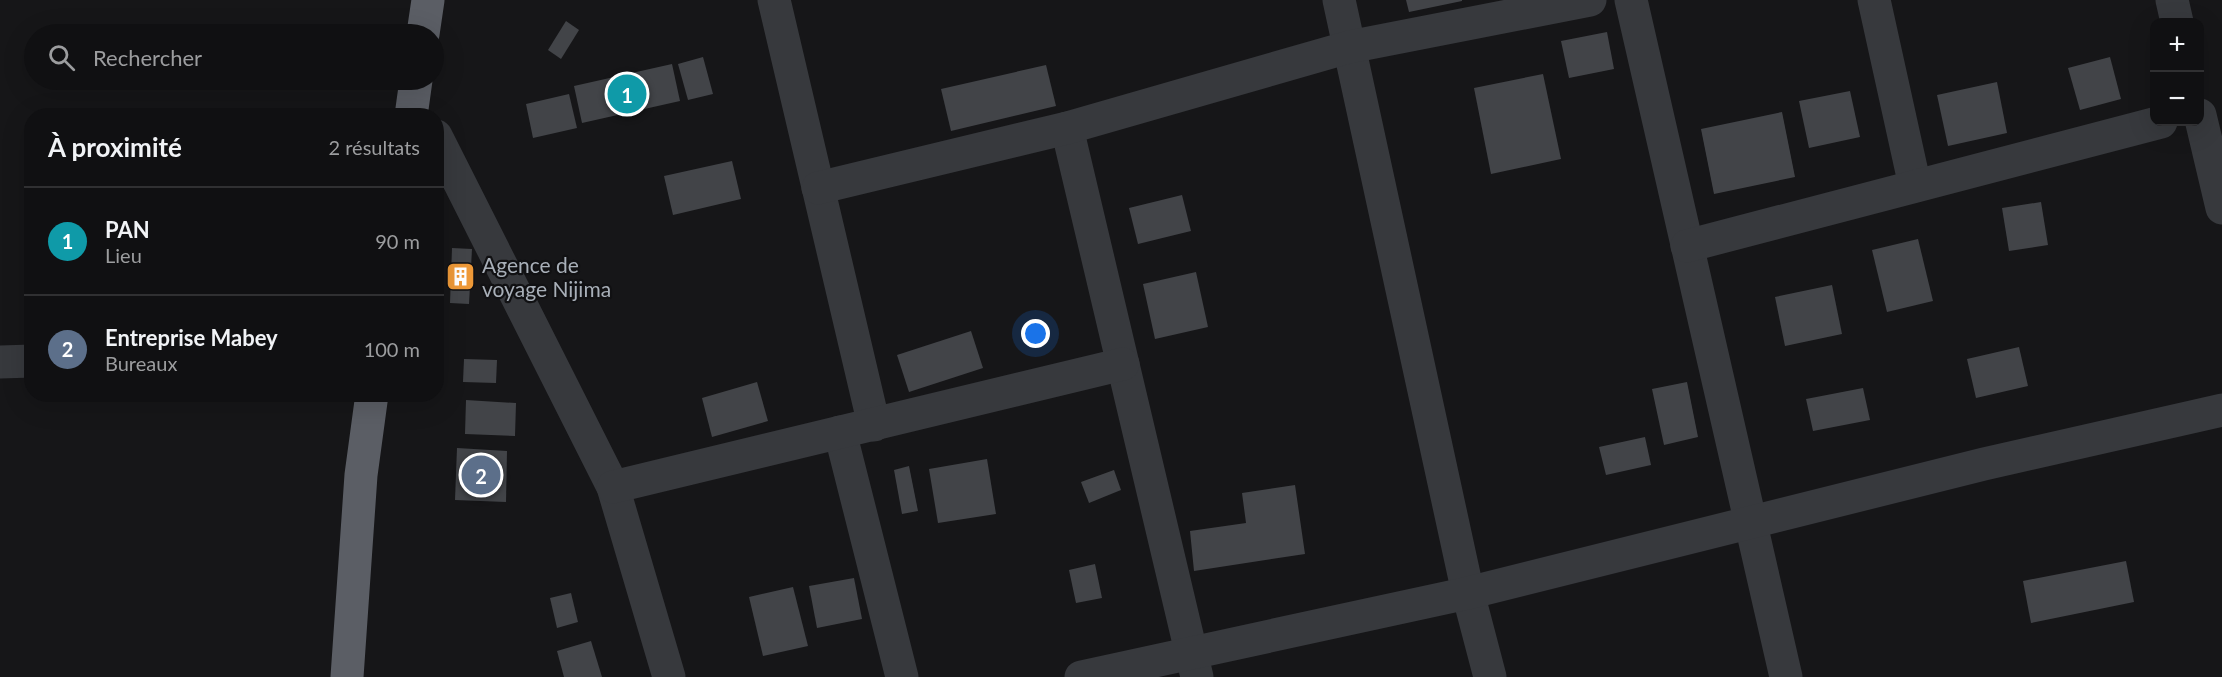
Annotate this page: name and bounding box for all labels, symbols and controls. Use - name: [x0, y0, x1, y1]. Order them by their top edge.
- map controls: [2150, 18, 2204, 126]
- button: +: [2150, 18, 2204, 72]
- search box: [24, 24, 444, 90]
- icon: search: [45, 41, 78, 74]
- text: Rechercher: [93, 44, 202, 71]
- pin: 1: [608, 72, 646, 116]
- button: −: [2150, 72, 2204, 126]
- text: À proximité: [48, 131, 182, 163]
- text: 2 résultats: [329, 135, 420, 159]
- text: PAN: [105, 216, 150, 243]
- text: 1: [62, 229, 73, 253]
- text: 90 m: [375, 229, 420, 253]
- text: Lieu: [105, 243, 142, 267]
- place label: Agence de voyage Nijima: [482, 252, 611, 301]
- building icon: Agence de voyage Nijima: [445, 260, 477, 292]
- your location: [1021, 319, 1050, 348]
- text: Entreprise Mabey: [105, 324, 278, 351]
- text: 2: [62, 337, 73, 361]
- text: 100 m: [364, 337, 420, 361]
- text: Bureaux: [105, 351, 177, 375]
- pin: 2: [462, 452, 500, 498]

